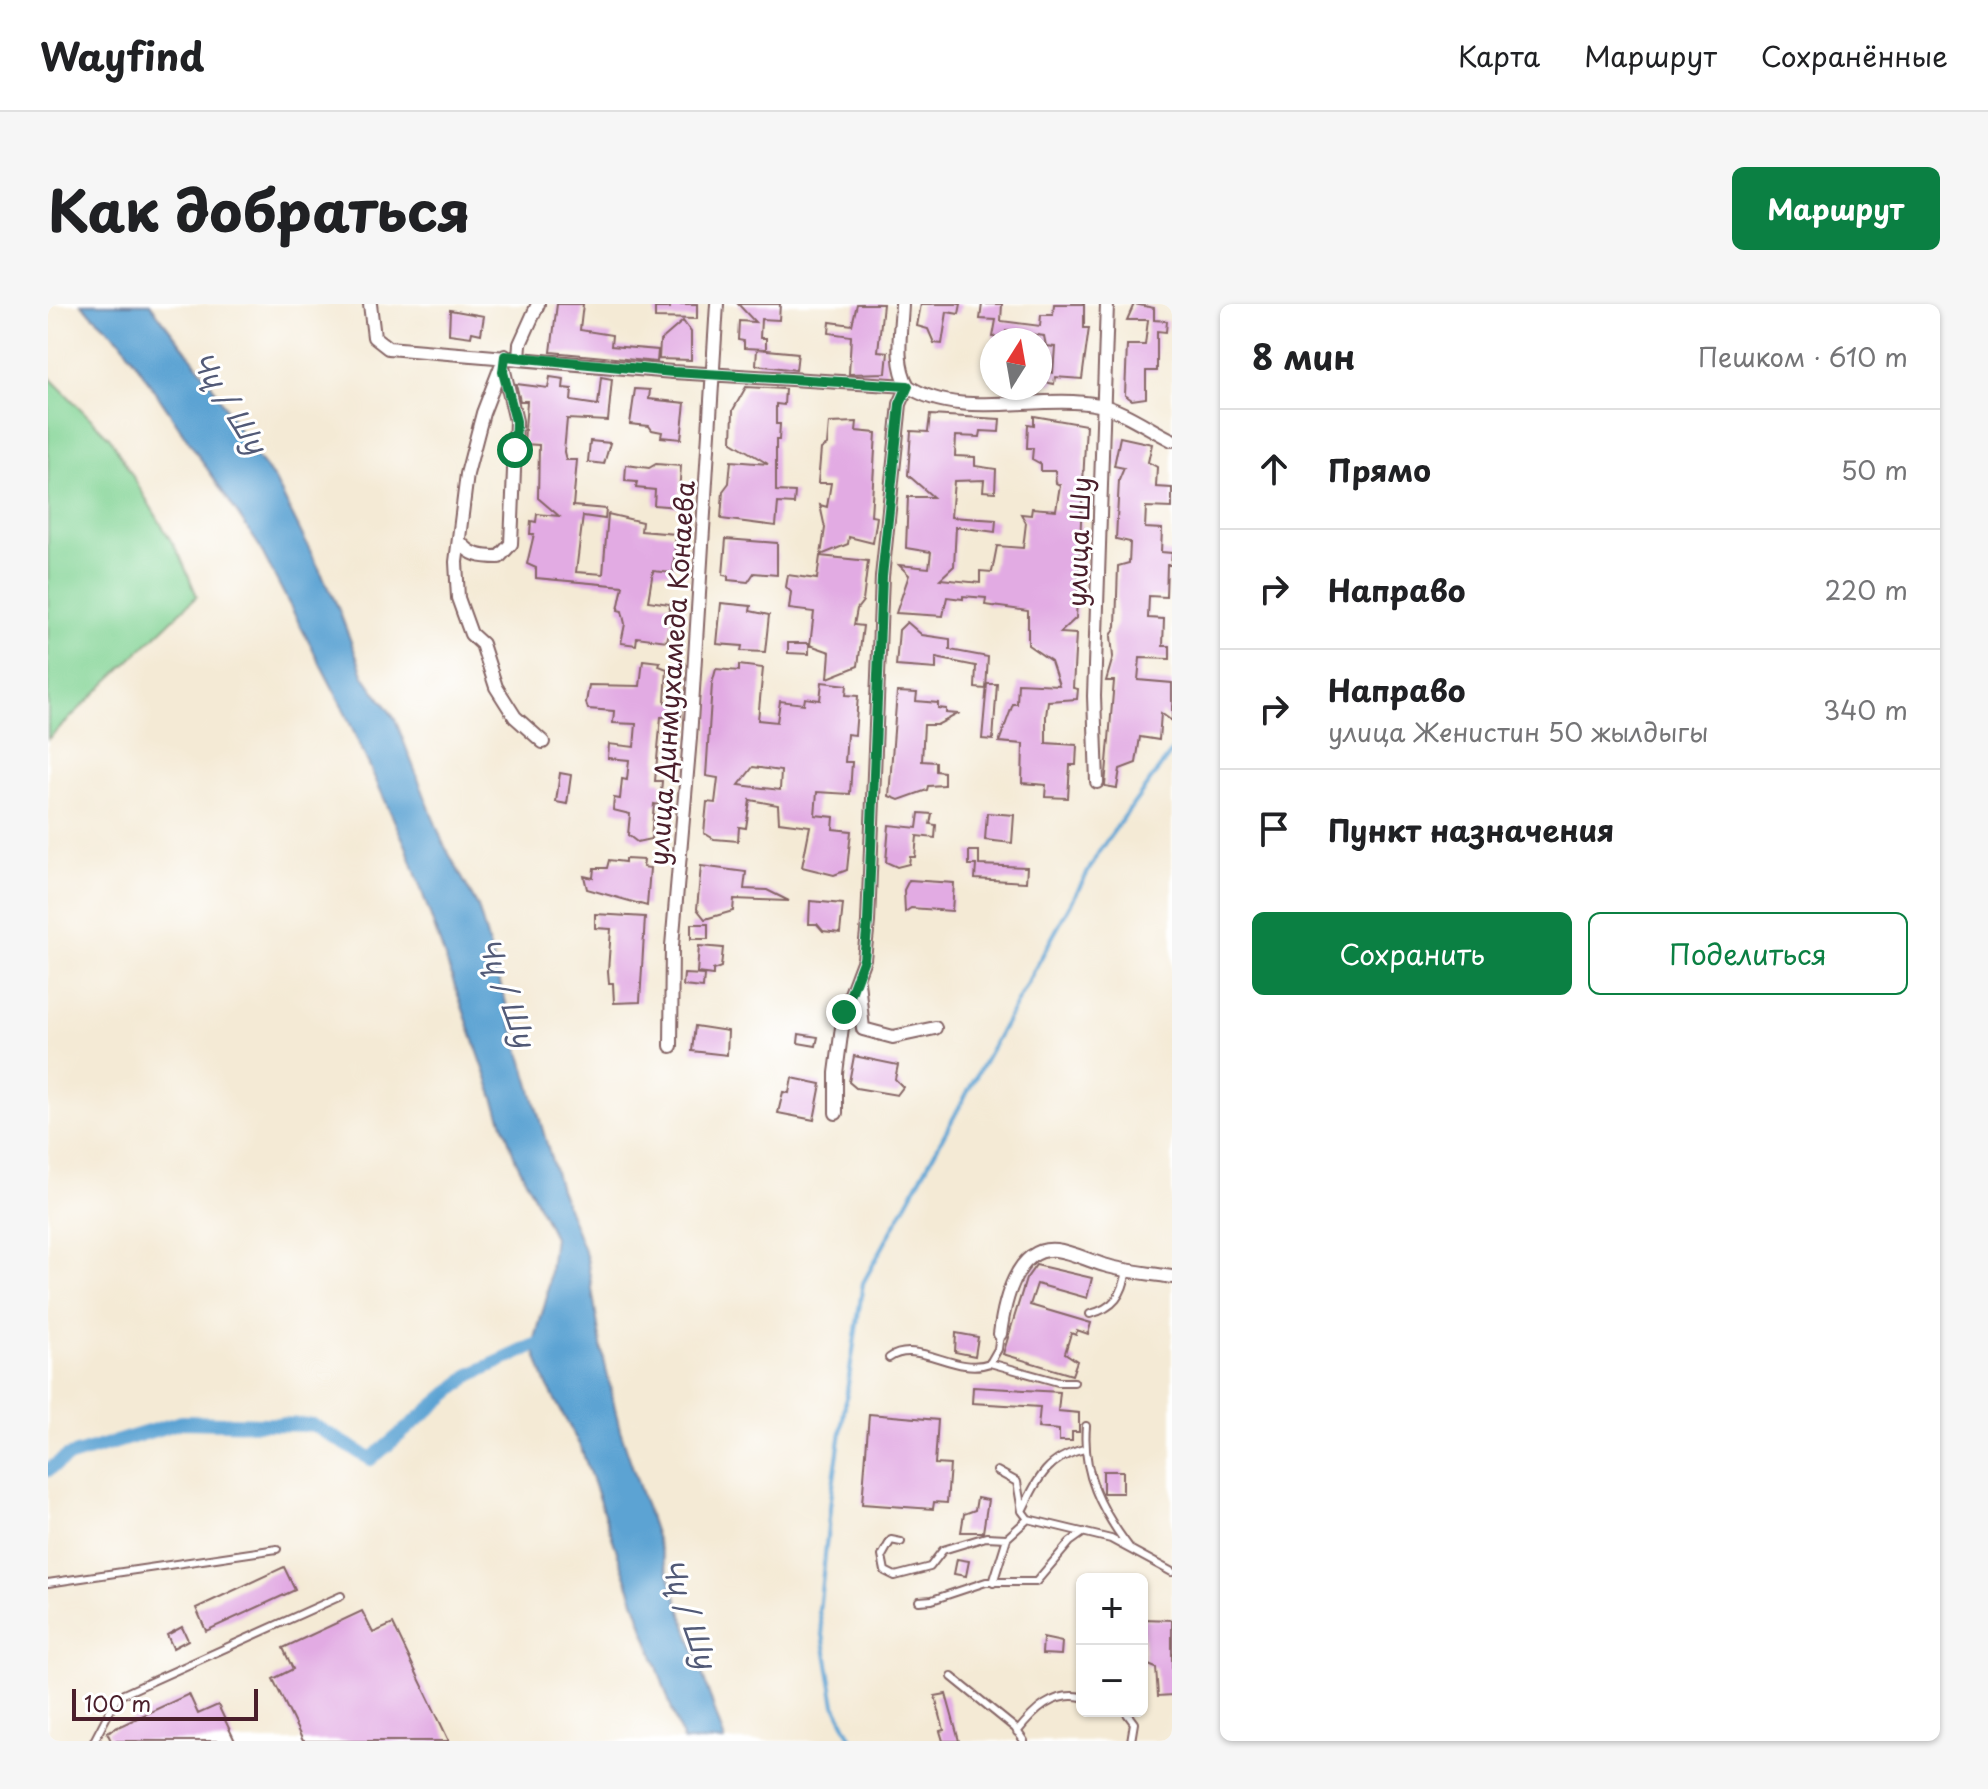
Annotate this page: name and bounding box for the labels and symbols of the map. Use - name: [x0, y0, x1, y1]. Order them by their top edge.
- north arrow: [980, 328, 1052, 400]
- water label: Чү / Шу: [182, 342, 279, 463]
- route start: [497, 432, 533, 468]
- street label: улица Шу: [1056, 476, 1100, 608]
- street label: улица Динмухамеда Конаева: [638, 478, 704, 867]
- water label: Чү / Шу: [468, 931, 548, 1055]
- route end: [826, 994, 862, 1030]
- water label: Чү / Шу: [651, 1552, 729, 1676]
- scale bar: [72, 1685, 258, 1721]

